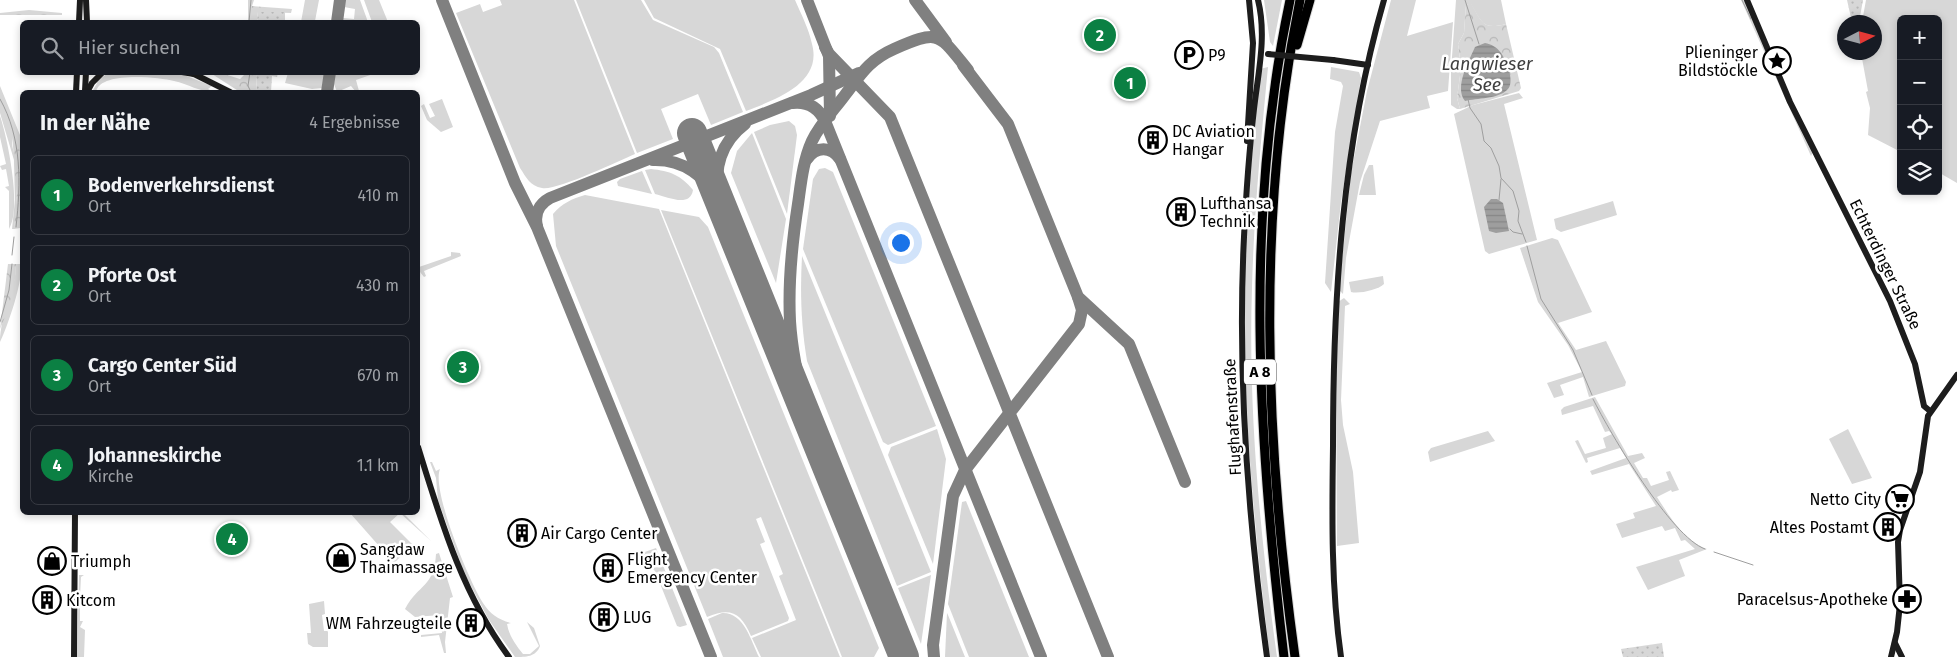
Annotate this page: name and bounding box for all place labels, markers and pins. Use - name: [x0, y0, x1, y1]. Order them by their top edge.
- pin: 2: [1084, 16, 1116, 54]
- parking icon: P9: [1174, 40, 1204, 70]
- place label: Plieninger Bildstöckle: [1678, 43, 1759, 80]
- place label: P9: [1208, 46, 1226, 65]
- place icon: Plieninger Bildstöckle: [1762, 46, 1792, 76]
- pin: 1: [1114, 64, 1146, 102]
- place label: DC Aviation Hangar: [1172, 122, 1255, 159]
- building icon: DC Aviation Hangar: [1138, 125, 1168, 155]
- place label: Lufthansa Technik: [1200, 194, 1272, 231]
- building icon: Lufthansa Technik: [1166, 197, 1196, 227]
- pin: 3: [447, 348, 479, 386]
- supermarket icon: Netto City: [1885, 484, 1915, 514]
- place label: Netto City: [1809, 490, 1881, 509]
- building icon: Altes Postamt: [1873, 512, 1903, 542]
- building icon: Air Cargo Center: [507, 518, 537, 548]
- place label: Altes Postamt: [1770, 518, 1869, 537]
- pin: 4: [216, 520, 248, 558]
- place label: Air Cargo Center: [541, 524, 658, 543]
- place label: Sangdaw Thaimassage: [360, 540, 453, 577]
- shop icon: Sangdaw Thaimassage: [326, 543, 356, 573]
- shop icon: Triumph: [37, 546, 67, 576]
- place label: Flight Emergency Center: [627, 550, 758, 587]
- place label: Triumph: [71, 552, 131, 571]
- building icon: Flight Emergency Center: [593, 553, 623, 583]
- pharmacy icon: Paracelsus-Apotheke: [1892, 584, 1922, 614]
- building icon: Kitcom: [32, 585, 62, 615]
- place label: Paracelsus-Apotheke: [1737, 590, 1888, 609]
- place label: Kitcom: [66, 591, 116, 610]
- building icon: LUG: [589, 602, 619, 632]
- building icon: WM Fahrzeugteile: [456, 608, 486, 638]
- place label: LUG: [623, 608, 651, 627]
- place label: WM Fahrzeugteile: [326, 614, 452, 633]

